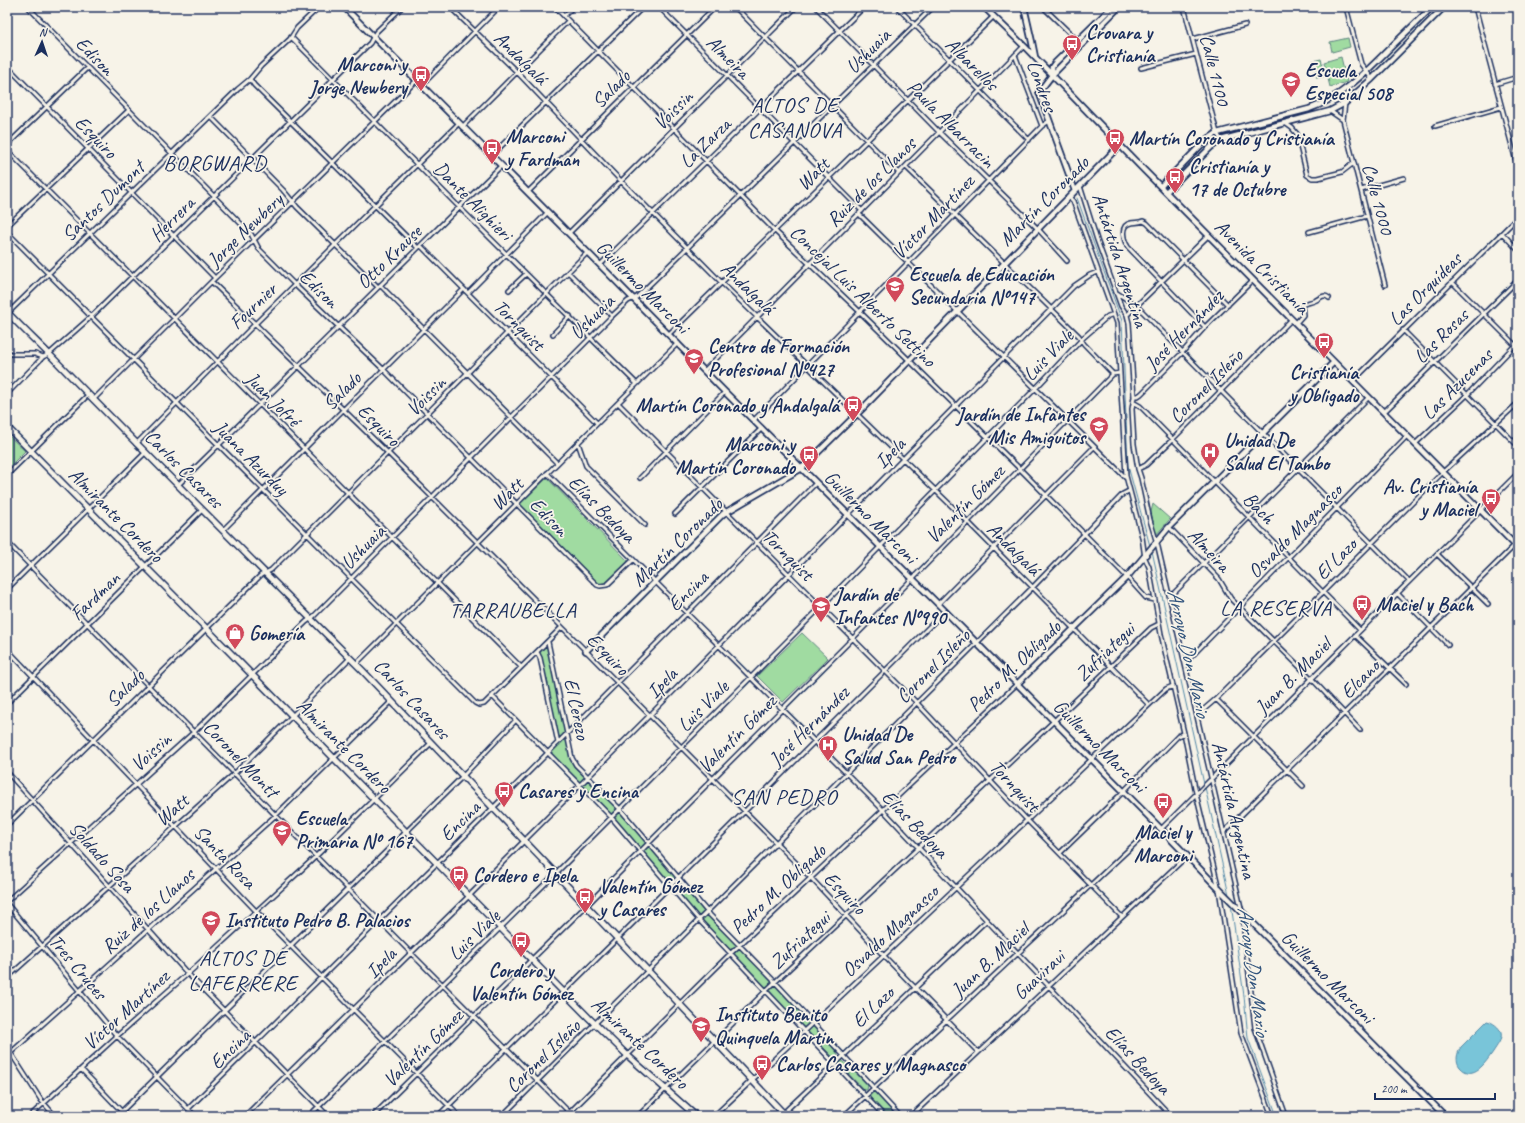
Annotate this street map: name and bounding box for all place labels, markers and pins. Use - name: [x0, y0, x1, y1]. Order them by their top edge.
- place label: Crovara y Cristianía: [1086, 20, 1157, 68]
- bus stop icon: Crovara y Cristianía: [1061, 33, 1083, 61]
- place label: Marconi y Jorge Newbery: [308, 52, 409, 100]
- place label: Escuela Especial 508: [1305, 58, 1395, 106]
- bus stop icon: Marconi y Jorge Newbery: [410, 64, 432, 92]
- school or university icon: Escuela Especial 508: [1280, 70, 1302, 98]
- place label: Marconi y Fardman: [504, 124, 580, 172]
- place label: Martín Coronado y Cristianía: [1129, 126, 1336, 152]
- bus stop icon: Martín Coronado y Cristianía: [1104, 127, 1126, 155]
- bus stop icon: Marconi y Fardman: [481, 137, 503, 165]
- place label: Cristianía y 17 de Octubre: [1189, 154, 1287, 202]
- bus stop icon: Cristianía y 17 de Octubre: [1164, 166, 1186, 194]
- place label: Escuela de Educación Secundaria Nº147: [909, 262, 1055, 310]
- school or university icon: Escuela de Educación Secundaria Nº147: [884, 275, 906, 303]
- bus stop icon: Cristianía y Obligado: [1313, 331, 1335, 359]
- place label: Centro de Formación Profesional Nº427: [708, 334, 850, 382]
- school or university icon: Centro de Formación Profesional Nº427: [683, 347, 705, 375]
- place label: Cristianía y Obligado: [1288, 360, 1360, 408]
- place label: Martín Coronado y Andalgalá: [636, 393, 841, 419]
- bus stop icon: Martín Coronado y Andalgalá: [842, 394, 864, 422]
- place label: Jardín de Infantes Mis Amiguitos: [954, 402, 1087, 450]
- school or university icon: Jardín de Infantes Mis Amiguitos: [1088, 415, 1110, 443]
- place label: Unidad De Salud El Tambo: [1224, 428, 1331, 476]
- place label: Marconi y Martín Coronado: [676, 432, 797, 480]
- hospital icon: Unidad De Salud El Tambo: [1199, 441, 1221, 469]
- bus stop icon: Marconi y Martín Coronado: [798, 444, 820, 472]
- place label: Av. Cristianía y Maciel: [1383, 474, 1480, 522]
- bus stop icon: Av. Cristianía y Maciel: [1480, 487, 1502, 515]
- place label: Jardín de Infantes Nº990: [833, 582, 948, 630]
- place label: Maciel y Bach: [1376, 592, 1474, 617]
- bus stop icon: Maciel y Bach: [1351, 593, 1373, 621]
- school or university icon: Jardín de Infantes Nº990: [810, 595, 832, 623]
- place label: Gomería: [249, 621, 306, 646]
- shop icon: Gomería: [224, 622, 246, 650]
- place label: Unidad De Salud San Pedro: [842, 722, 957, 770]
- hospital icon: Unidad De Salud San Pedro: [817, 734, 839, 762]
- place label: Casares y Encina: [518, 779, 640, 804]
- bus stop icon: Casares y Encina: [493, 780, 515, 808]
- bus stop icon: Maciel y Marconi: [1152, 791, 1174, 819]
- place label: Escuela Primaria Nº 167: [296, 806, 414, 854]
- school or university icon: Escuela Primaria Nº 167: [271, 819, 293, 847]
- place label: Maciel y Marconi: [1134, 820, 1195, 868]
- place label: Cordero e Ipela: [473, 863, 579, 888]
- bus stop icon: Cordero e Ipela: [448, 864, 470, 892]
- place label: Valentín Gómez y Casares: [597, 874, 705, 922]
- bus stop icon: Valentín Gómez y Casares: [574, 886, 596, 914]
- place label: Instituto Pedro B. Palacios: [225, 908, 411, 933]
- school or university icon: Instituto Pedro B. Palacios: [200, 909, 222, 937]
- bus stop icon: Cordero y Valentín Gómez: [510, 930, 532, 958]
- place label: Cordero y Valentín Gómez: [470, 958, 575, 1006]
- place label: Instituto Benito Quinquela Martin: [715, 1002, 835, 1050]
- school or university icon: Instituto Benito Quinquela Martin: [690, 1015, 712, 1043]
- place label: Carlos Casares y Magnasco: [776, 1052, 967, 1077]
- bus stop icon: Carlos Casares y Magnasco: [751, 1053, 773, 1081]

